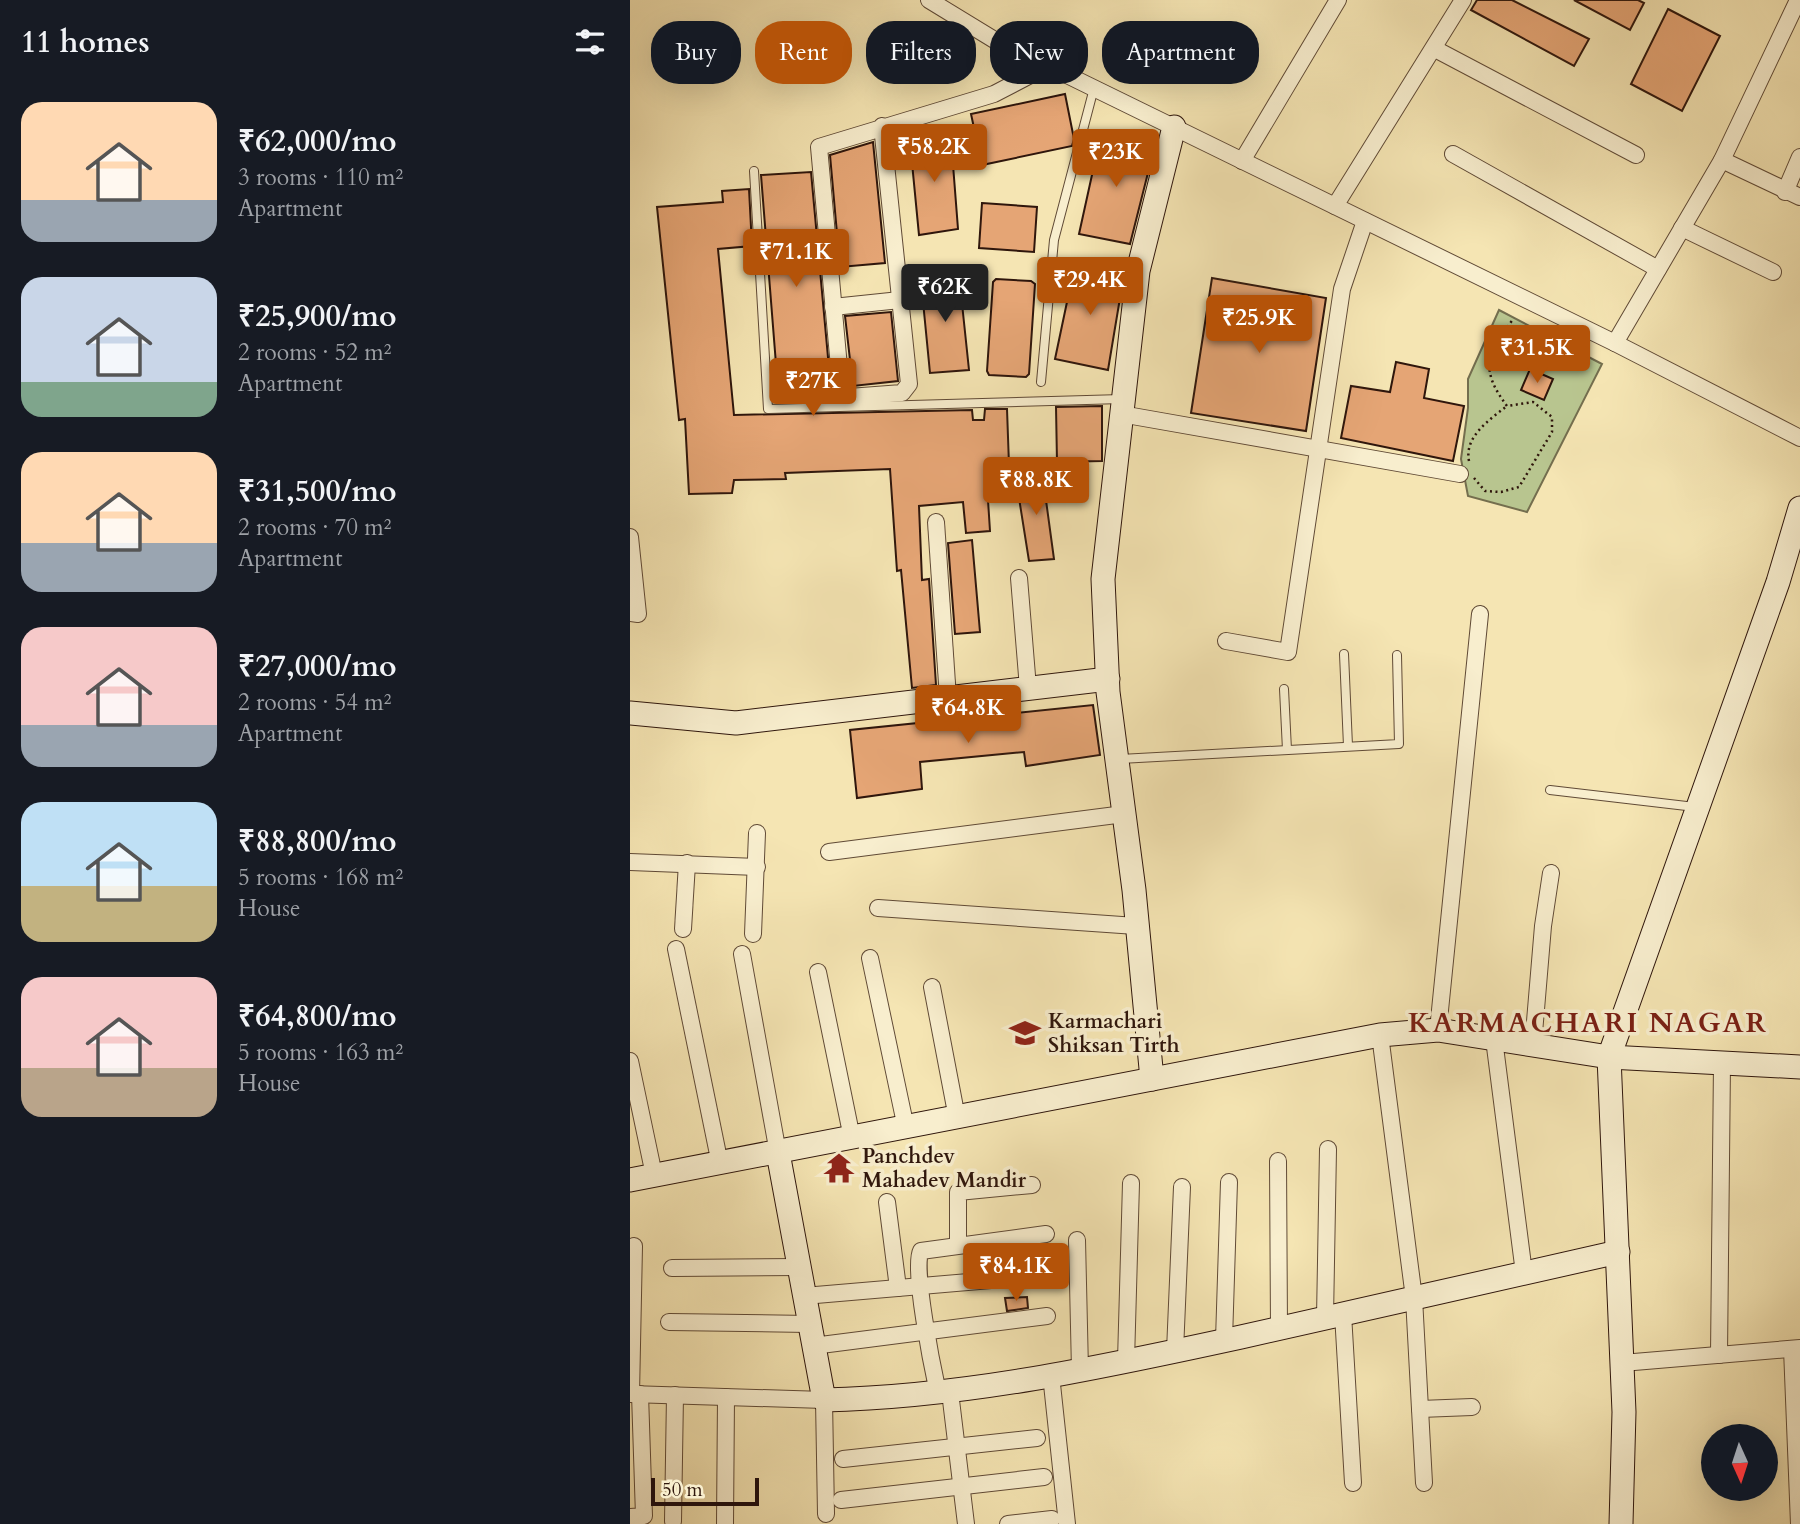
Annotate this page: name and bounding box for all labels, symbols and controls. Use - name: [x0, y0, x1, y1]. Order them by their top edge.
- chip: Buy: [651, 21, 741, 84]
- chip: Rent: [755, 21, 852, 84]
- chip: Filters: [866, 21, 976, 84]
- chip: New: [990, 21, 1088, 84]
- chip: Apartment: [1102, 21, 1259, 84]
- text: 11 homes: [21, 22, 150, 63]
- icon: filters: [571, 23, 609, 61]
- text: ₹62,000/mo: [238, 121, 397, 162]
- pin: ₹58.2K: [877, 124, 991, 184]
- icon: home: [77, 130, 161, 214]
- pin: ₹23K: [1075, 130, 1157, 189]
- text: ₹58.2K: [897, 131, 971, 162]
- text: ₹23K: [1088, 136, 1144, 167]
- text: 3 rooms · 110 m²: [238, 162, 403, 193]
- text: Apartment: [238, 193, 342, 224]
- pin: ₹71.1K: [739, 230, 853, 289]
- text: ₹71.1K: [759, 236, 833, 267]
- pin: ₹29.4K: [1033, 258, 1147, 317]
- pin: ₹62K: [904, 264, 986, 324]
- text: ₹29.4K: [1053, 264, 1127, 295]
- text: ₹62K: [917, 271, 973, 302]
- text: ₹25,900/mo: [238, 296, 397, 337]
- pin: ₹25.9K: [1202, 296, 1316, 355]
- text: ₹25.9K: [1222, 302, 1296, 333]
- icon: home: [77, 305, 161, 389]
- pin: ₹31.5K: [1480, 326, 1594, 385]
- text: ₹31.5K: [1500, 332, 1574, 363]
- text: 2 rooms · 52 m²: [238, 337, 391, 368]
- pin: ₹27K: [772, 358, 854, 418]
- text: ₹27K: [785, 365, 841, 396]
- text: Apartment: [238, 368, 342, 399]
- pin: ₹88.8K: [979, 458, 1093, 517]
- text: ₹88.8K: [999, 464, 1073, 495]
- text: ₹31,500/mo: [238, 471, 397, 512]
- icon: home: [77, 480, 161, 564]
- text: 2 rooms · 70 m²: [238, 512, 391, 543]
- text: Apartment: [238, 543, 342, 574]
- text: ₹27,000/mo: [238, 646, 397, 687]
- icon: home: [77, 655, 161, 739]
- pin: ₹64.8K: [911, 686, 1025, 745]
- text: 2 rooms · 54 m²: [238, 687, 391, 718]
- text: ₹64.8K: [931, 692, 1005, 723]
- text: Apartment: [238, 718, 342, 749]
- text: ₹88,800/mo: [238, 821, 397, 862]
- icon: home: [77, 830, 161, 914]
- text: 5 rooms · 168 m²: [238, 862, 403, 893]
- text: House: [238, 893, 300, 924]
- text: ₹64,800/mo: [238, 996, 397, 1037]
- district label: KARMACHARI NAGAR: [1408, 1004, 1768, 1042]
- icon: home: [77, 1005, 161, 1089]
- place label: Karmachari Shiksan Tirth: [1048, 1007, 1180, 1060]
- school or university icon: Karmachari Shiksan Tirth: [1008, 1016, 1042, 1050]
- text: 5 rooms · 163 m²: [238, 1037, 403, 1068]
- text: House: [238, 1068, 300, 1099]
- place label: Panchdev Mahadev Mandir: [862, 1142, 1027, 1195]
- temple icon: Panchdev Mahadev Mandir: [822, 1151, 856, 1185]
- pin: ₹84.1K: [959, 1244, 1073, 1303]
- text: ₹84.1K: [979, 1250, 1053, 1281]
- north arrow: [1701, 1424, 1778, 1502]
- map controls: [1701, 1424, 1778, 1501]
- scale bar: [651, 1475, 760, 1507]
- text: 50 m: [662, 1477, 703, 1503]

